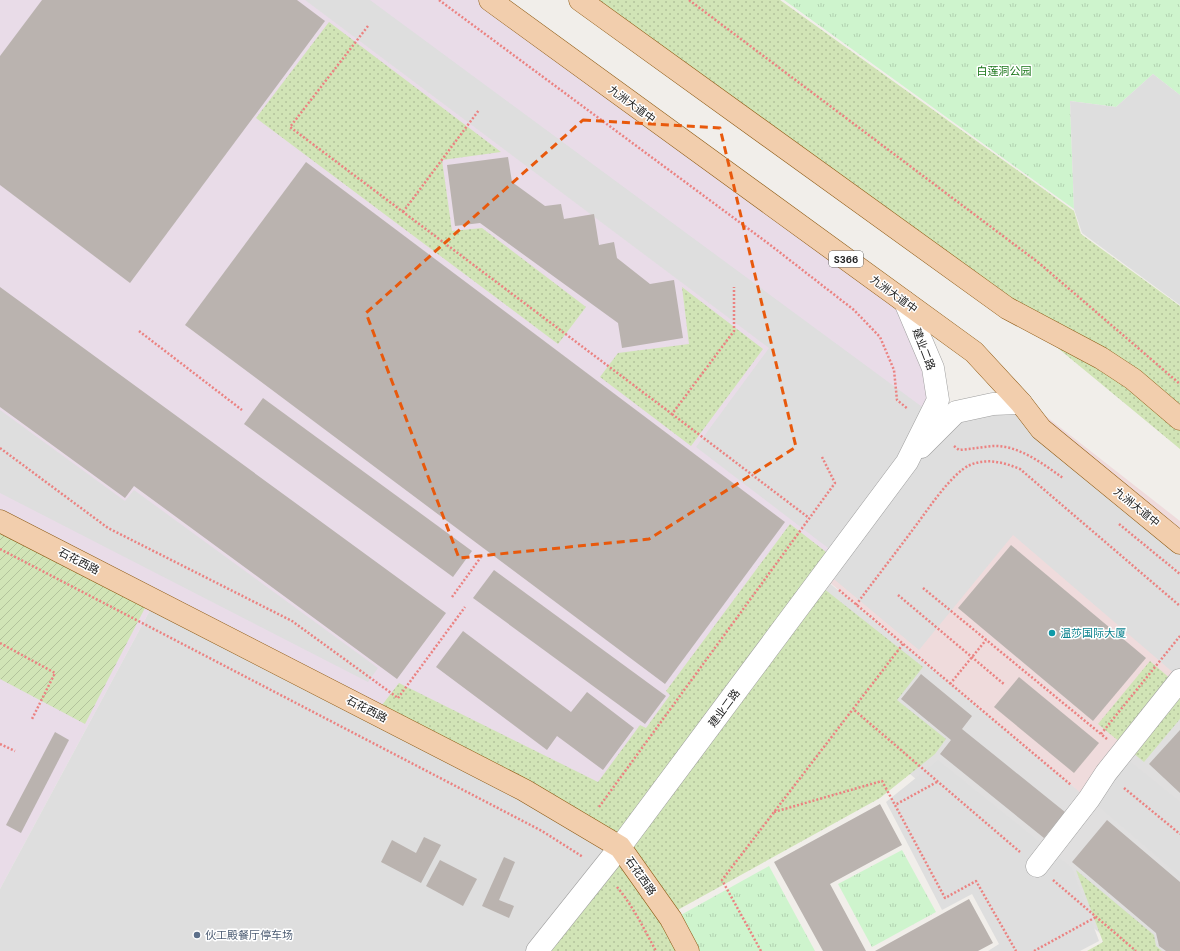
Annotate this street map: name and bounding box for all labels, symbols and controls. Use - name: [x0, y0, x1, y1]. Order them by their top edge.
- park label: 白莲洞公园: [977, 64, 1032, 78]
- street label: 九洲大道中: [606, 82, 658, 126]
- road number: S366: [829, 251, 863, 267]
- street label: 九洲大道中: [868, 272, 920, 316]
- street label: 建业二路: [910, 326, 938, 372]
- street label: 九洲大道中: [1111, 484, 1163, 530]
- street label: 石花西路: [56, 545, 102, 577]
- place label: 温莎国际大厦: [1060, 626, 1126, 640]
- marker: 温莎国际大厦: [1047, 628, 1057, 638]
- street label: 建业二路: [705, 686, 743, 730]
- street label: 石花西路: [344, 693, 390, 725]
- street label: 石花西路: [623, 854, 659, 898]
- place label: 伙工殿餐厅停车场: [205, 928, 293, 942]
- marker: 伙工殿餐厅停车场: [192, 930, 202, 940]

